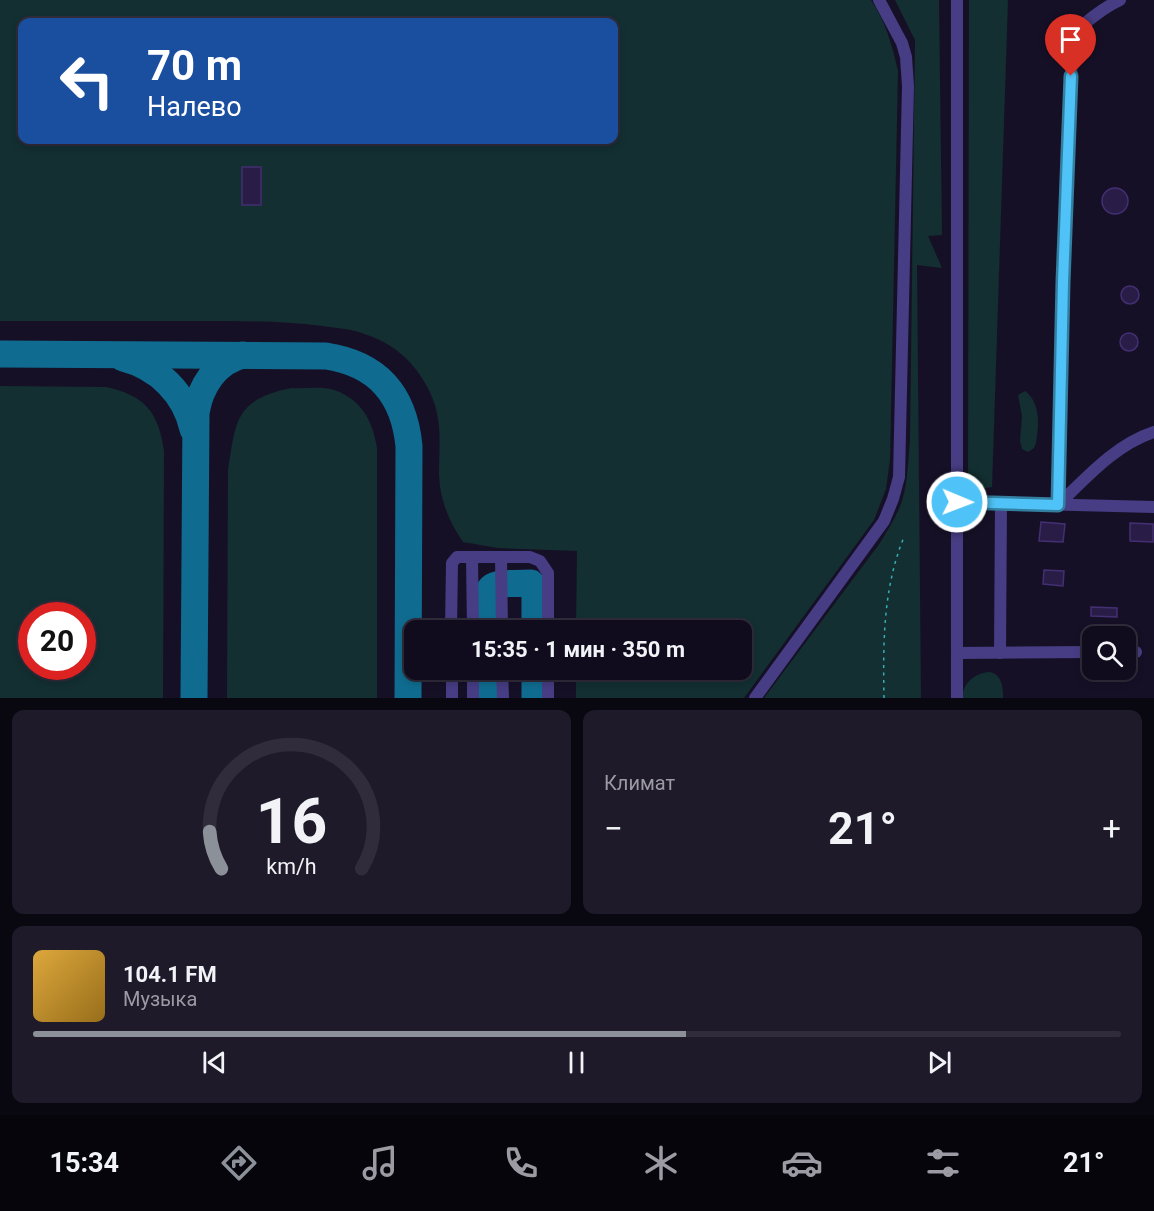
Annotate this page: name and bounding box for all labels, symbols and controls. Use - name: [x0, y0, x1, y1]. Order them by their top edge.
- pin: [1045, 14, 1096, 76]
- icon: arrive: [1054, 23, 1087, 56]
- text: 70 m: [147, 41, 242, 90]
- icon: left: [48, 42, 126, 120]
- text: Налево: [147, 91, 242, 123]
- position arrow: [925, 470, 989, 534]
- speed limit sign: 20: [18, 602, 96, 680]
- map controls: [1082, 626, 1136, 680]
- button: search: [1082, 626, 1136, 680]
- text: 15:35 · 1 мин · 350 m: [471, 637, 685, 662]
- text: Климат: [604, 771, 675, 795]
- text: 16: [256, 785, 327, 858]
- text: 21°: [828, 802, 897, 855]
- text: −: [604, 809, 623, 848]
- text: +: [1102, 809, 1121, 848]
- text: km/h: [266, 854, 317, 879]
- text: 104.1 FM: [123, 962, 217, 987]
- text: Музыка: [123, 987, 197, 1011]
- icon: previous: [198, 1046, 231, 1079]
- icon: pause: [560, 1046, 593, 1079]
- icon: next: [923, 1046, 956, 1079]
- icon: directions: [218, 1142, 260, 1184]
- icon: music: [359, 1142, 401, 1184]
- icon: phone: [500, 1142, 542, 1184]
- icon: climate: [640, 1142, 682, 1184]
- icon: car: [781, 1142, 823, 1184]
- icon: filters: [922, 1142, 964, 1184]
- text: 15:34: [49, 1147, 119, 1179]
- text: 21°: [1063, 1147, 1105, 1179]

